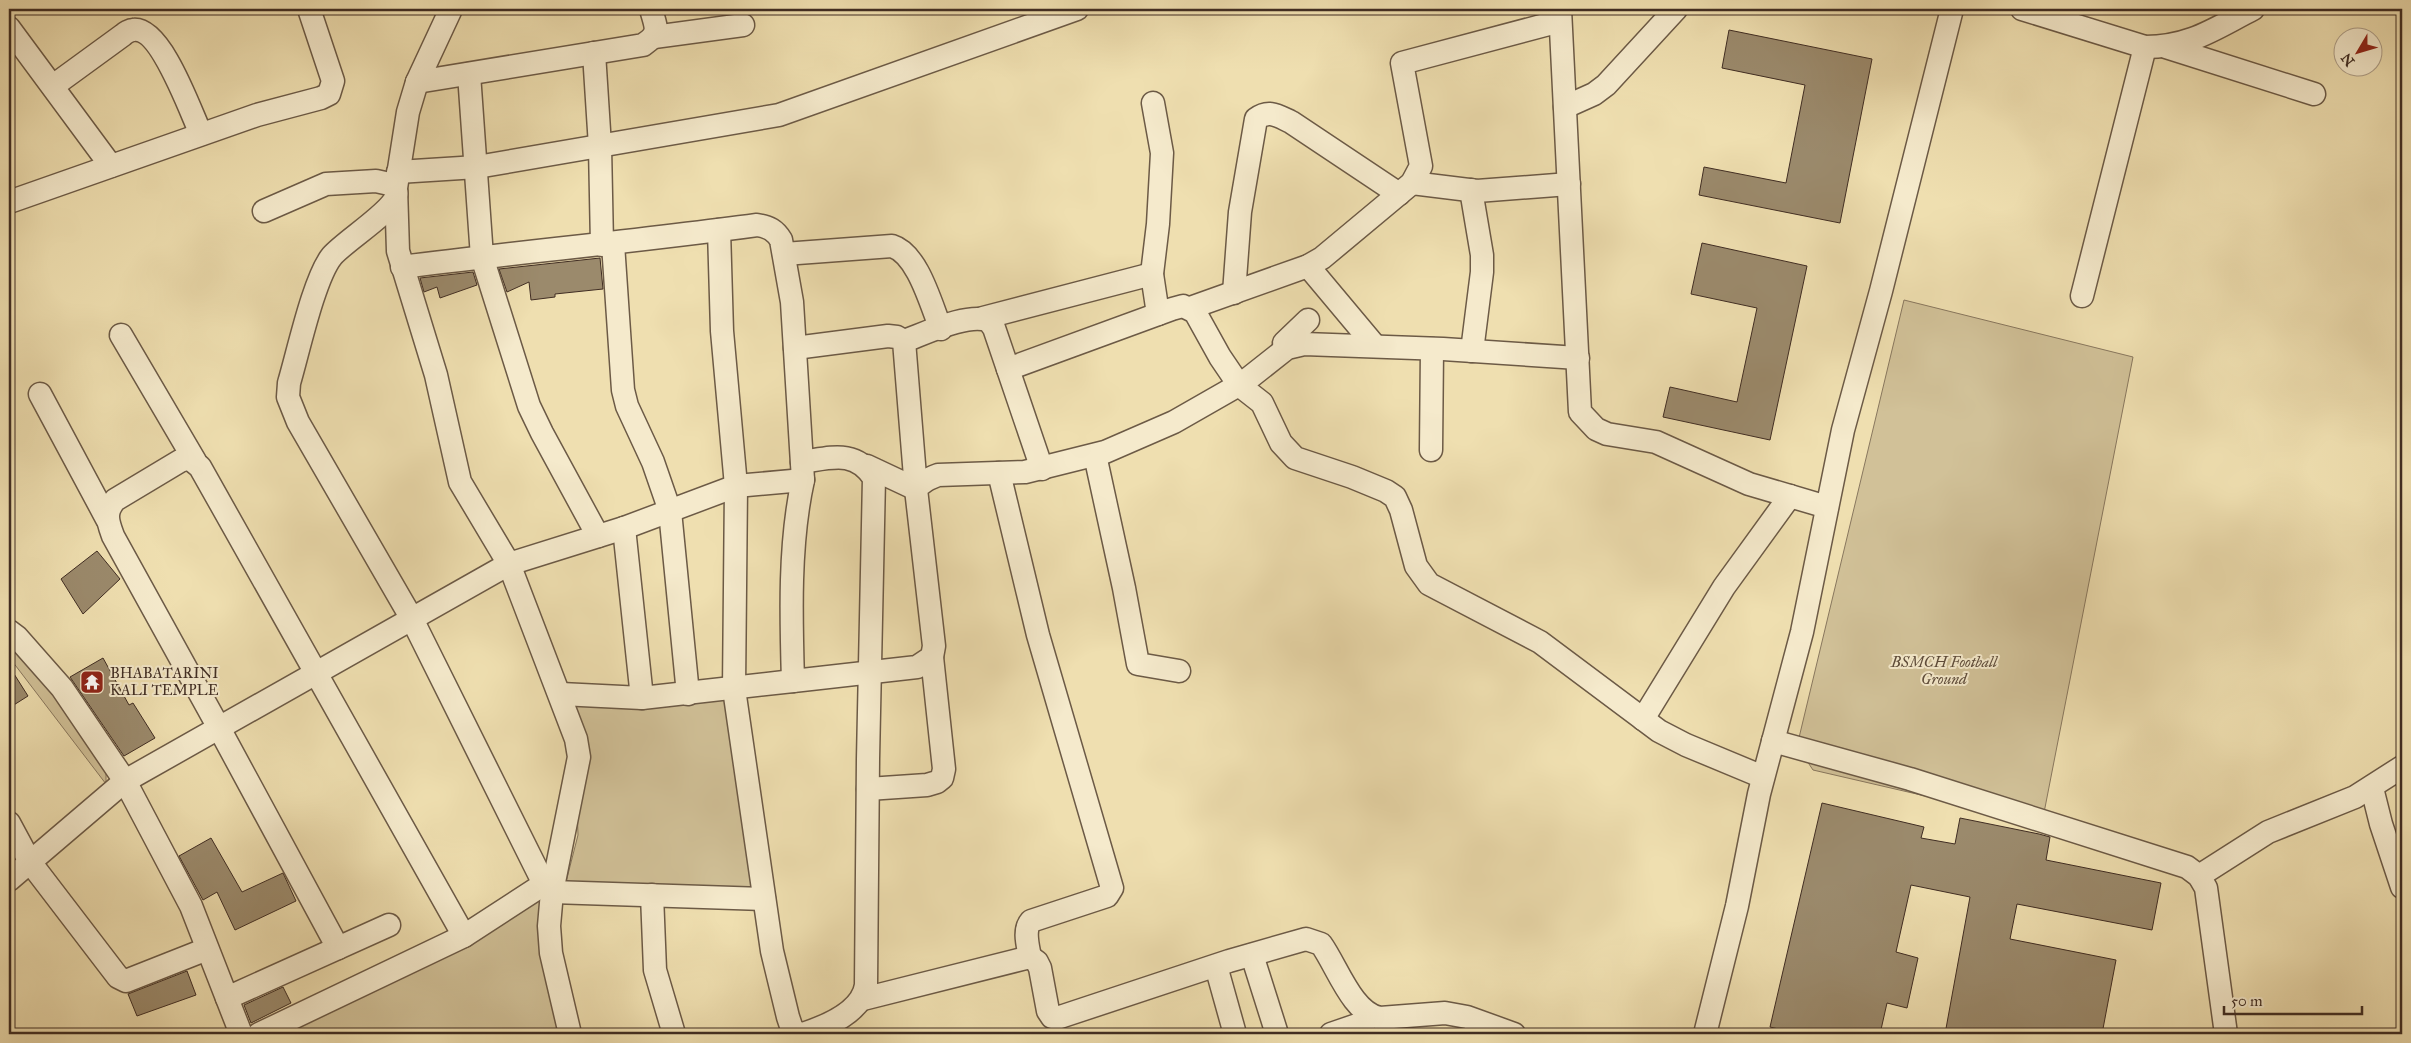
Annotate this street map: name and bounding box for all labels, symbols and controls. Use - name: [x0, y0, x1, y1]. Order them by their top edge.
- north arrow: [2334, 28, 2384, 78]
- text: N: [2338, 50, 2359, 70]
- park label: BSMCH Football Ground: [1890, 653, 1999, 688]
- place label: BHABATARINI KALI TEMPLE: [110, 664, 219, 699]
- temple icon: BHABATARINI KALI TEMPLE: [79, 669, 105, 695]
- scale bar: [2224, 983, 2361, 1015]
- text: 50 m: [2231, 992, 2263, 1010]

